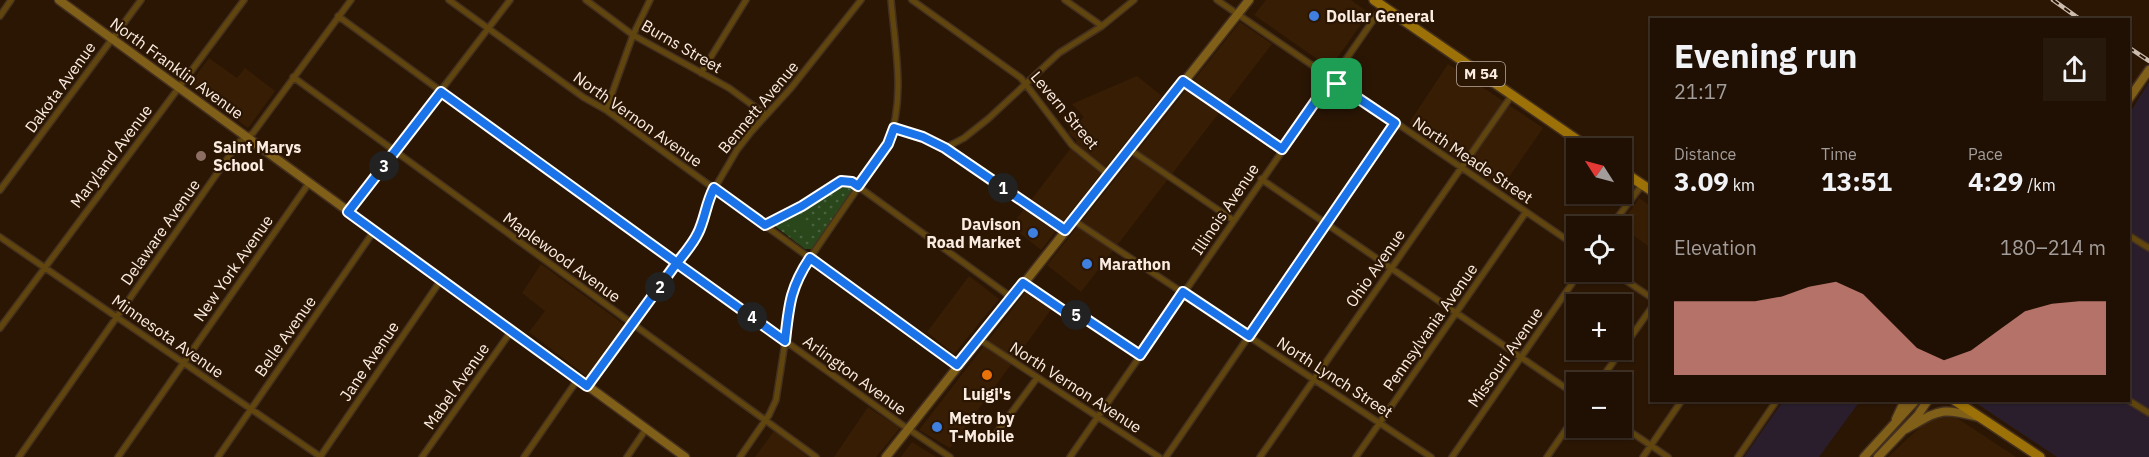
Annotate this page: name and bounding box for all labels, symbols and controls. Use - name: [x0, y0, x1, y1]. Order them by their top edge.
- place label: Dollar General: [1326, 6, 1434, 26]
- marker: Dollar General: [1307, 9, 1321, 23]
- street label: North Franklin Avenue: [106, 13, 248, 123]
- street label: Burns Street: [638, 15, 726, 77]
- text: Evening run: [1674, 34, 1858, 77]
- street label: Dakota Avenue: [20, 37, 100, 136]
- button: share: [2043, 38, 2106, 101]
- street label: Bennett Avenue: [714, 57, 803, 157]
- pin: [1311, 58, 1362, 109]
- road number: M 54: [1457, 62, 1505, 86]
- street label: North Vernon Avenue: [570, 67, 707, 171]
- street label: Levern Street: [1027, 67, 1103, 153]
- icon: arrive: [1320, 67, 1353, 100]
- text: 21:17: [1674, 78, 1728, 105]
- street label: Maryland Avenue: [66, 100, 156, 212]
- street label: North Meade Street: [1409, 112, 1537, 208]
- place label: Saint Marys School: [213, 137, 301, 175]
- north arrow: [1566, 138, 1632, 204]
- map controls: [1566, 138, 1632, 438]
- text: Distance: [1674, 144, 1736, 164]
- text: Time: [1821, 144, 1857, 164]
- text: Pace: [1968, 144, 2003, 164]
- marker: Saint Marys School: [194, 149, 208, 163]
- pin: 3: [369, 151, 399, 181]
- text: 3: [379, 156, 389, 176]
- street label: Illinois Avenue: [1187, 159, 1263, 259]
- text: 3.09: [1674, 164, 1729, 198]
- text: 13:51: [1821, 164, 1892, 198]
- text: 4:29: [1968, 164, 2023, 198]
- pin: 1: [988, 173, 1018, 203]
- street label: Delaware Avenue: [116, 175, 204, 289]
- text: km: [1729, 175, 1755, 195]
- text: /km: [2023, 175, 2056, 195]
- text: 1: [998, 178, 1008, 198]
- street label: Maplewood Avenue: [499, 208, 625, 307]
- street label: New York Avenue: [189, 211, 277, 325]
- place label: Davison Road Market: [926, 214, 1021, 252]
- button: locate: [1566, 216, 1632, 282]
- street label: Ohio Avenue: [1341, 225, 1409, 311]
- marker: Davison Road Market: [1026, 226, 1040, 240]
- text: Elevation: [1674, 234, 1757, 261]
- text: 180–214 m: [2000, 234, 2106, 261]
- place label: Marathon: [1099, 254, 1171, 274]
- marker: Marathon: [1080, 257, 1094, 271]
- street label: Pennsylvania Avenue: [1378, 259, 1482, 395]
- pin: 2: [645, 272, 675, 302]
- text: 2: [655, 277, 665, 297]
- street label: Minnesota Avenue: [108, 290, 228, 382]
- street label: Belle Avenue: [250, 292, 320, 380]
- button: +: [1566, 294, 1632, 360]
- pin: 5: [1061, 300, 1091, 330]
- pin: 4: [737, 302, 767, 332]
- street label: Missouri Avenue: [1463, 303, 1547, 411]
- text: 5: [1071, 305, 1081, 325]
- text: 4: [747, 307, 757, 327]
- street label: Jane Avenue: [335, 317, 403, 405]
- street label: Arlington Avenue: [799, 331, 911, 419]
- street label: North Lynch Street: [1273, 332, 1397, 422]
- street label: North Vernon Avenue: [1006, 337, 1146, 437]
- street label: Mabel Avenue: [419, 339, 493, 433]
- marker: Luigi's: [980, 368, 994, 382]
- button: −: [1566, 372, 1632, 438]
- place label: Luigi's: [963, 384, 1011, 404]
- place label: Metro by T-Mobile: [949, 408, 1015, 446]
- marker: Metro by T-Mobile: [930, 420, 944, 434]

